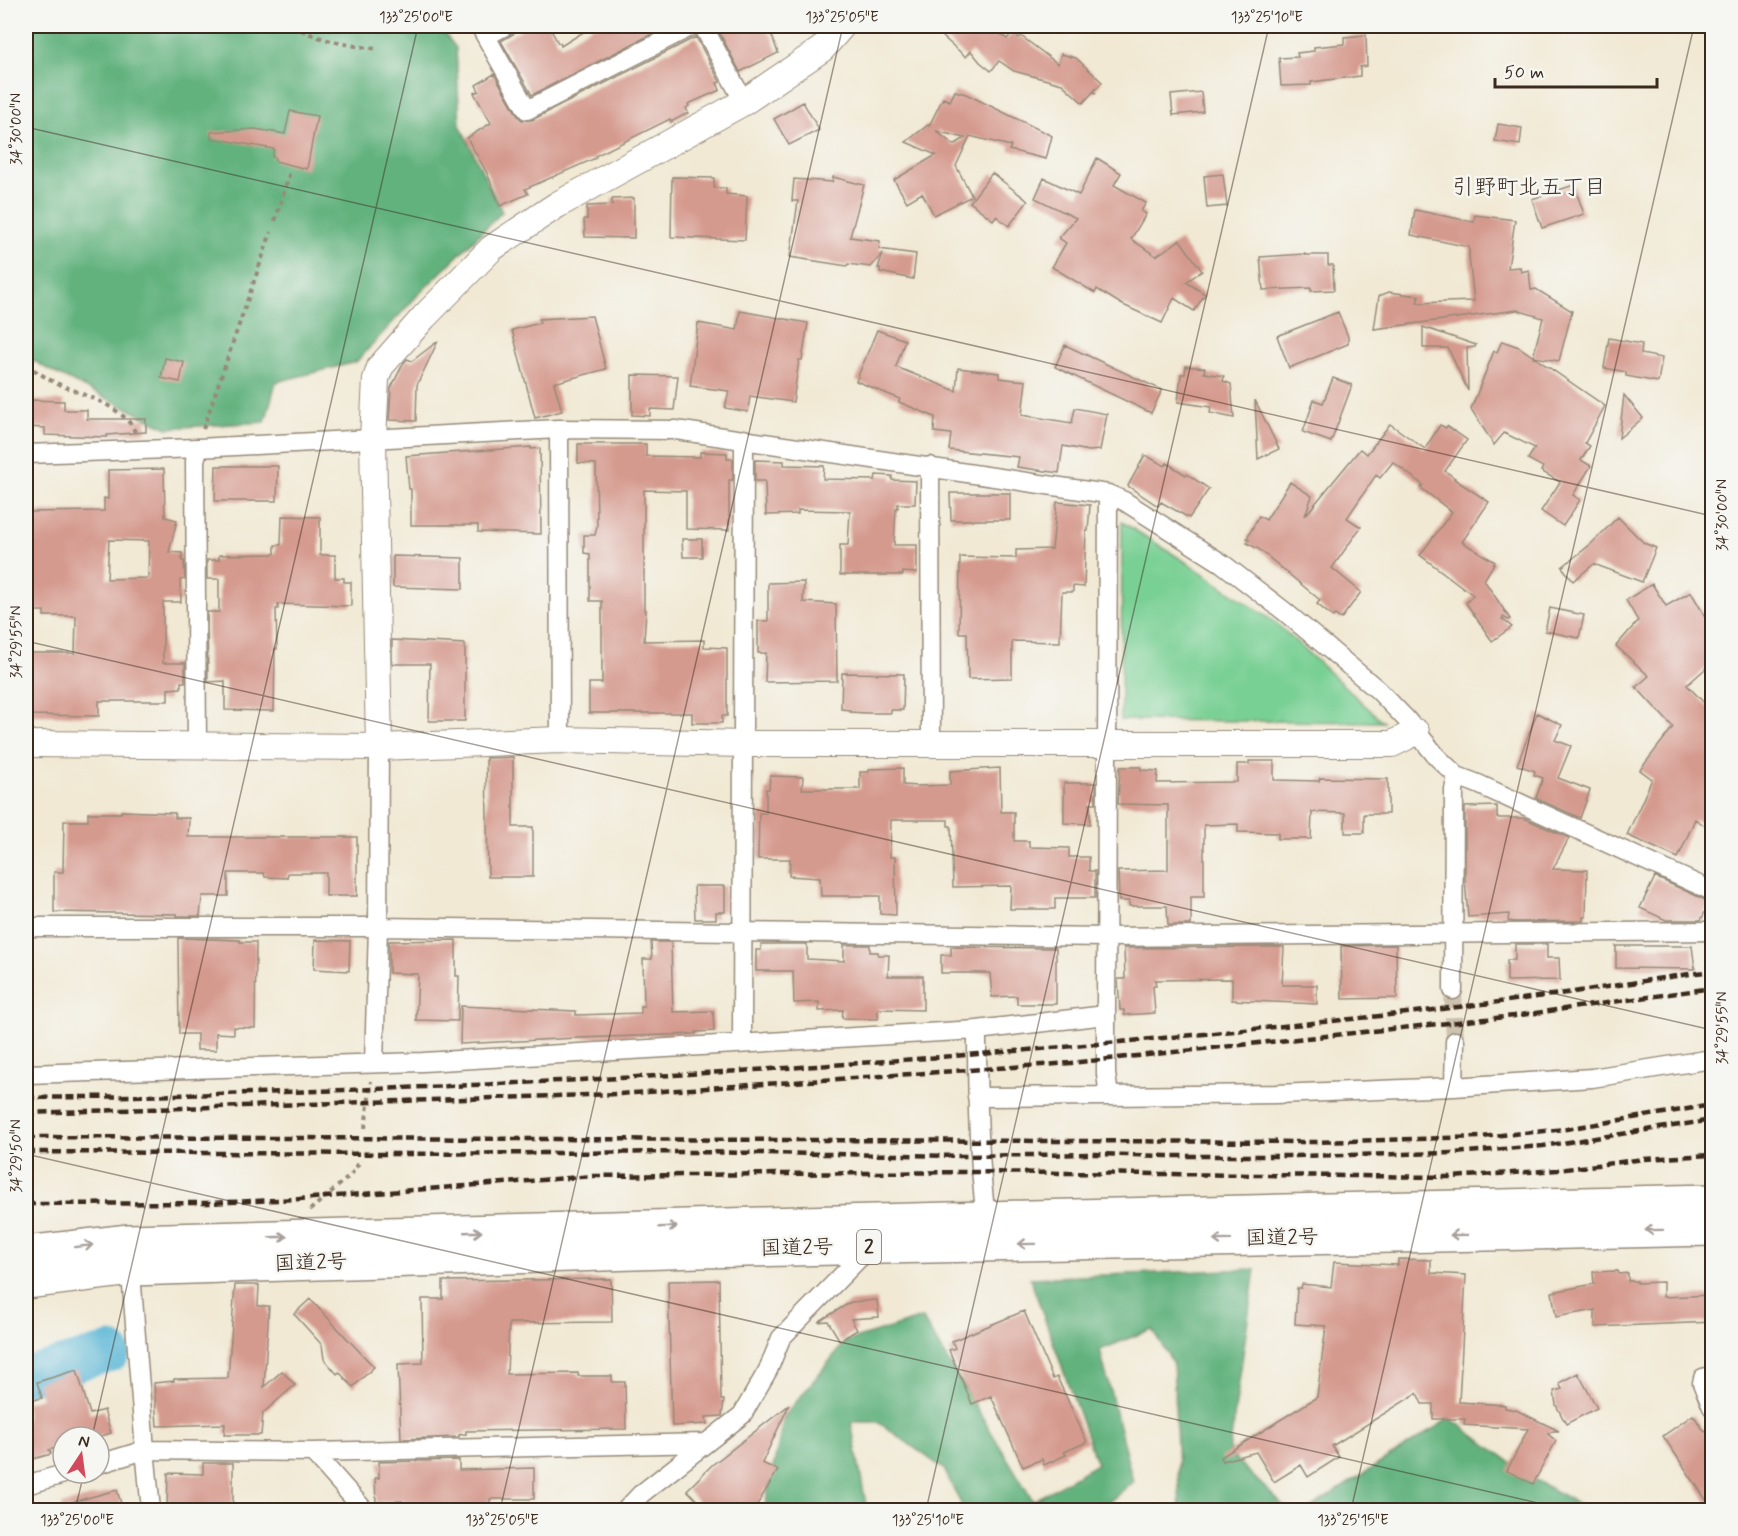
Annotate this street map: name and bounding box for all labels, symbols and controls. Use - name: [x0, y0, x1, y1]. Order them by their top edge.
- text: 133°25'00"E: [379, 8, 453, 28]
- text: 133°25'05"E: [805, 8, 879, 28]
- text: 133°25'10"E: [1231, 8, 1303, 28]
- scale bar: [1495, 51, 1657, 89]
- text: 50 m: [1504, 61, 1544, 85]
- text: 34°30'00"N: [7, 93, 27, 165]
- district label: 引野町北五丁目: [1452, 174, 1606, 202]
- text: 34°30'00"N: [1713, 479, 1733, 551]
- text: 34°29'55"N: [7, 606, 27, 678]
- text: 34°29'55"N: [1713, 992, 1733, 1064]
- text: 34°29'50"N: [7, 1119, 27, 1193]
- one-way arrow: [658, 1221, 678, 1232]
- street label: 国道2号: [1245, 1223, 1319, 1253]
- one-way arrow: [1645, 1225, 1665, 1236]
- one-way arrow: [463, 1226, 483, 1238]
- one-way arrow: [1450, 1229, 1470, 1240]
- road number: 2: [857, 1230, 881, 1264]
- one-way arrow: [268, 1232, 288, 1243]
- street label: 国道2号: [760, 1233, 834, 1263]
- one-way arrow: [1213, 1234, 1233, 1245]
- one-way arrow: [1018, 1238, 1038, 1250]
- one-way arrow: [73, 1241, 93, 1252]
- street label: 国道2号: [274, 1248, 348, 1278]
- north arrow: [51, 1425, 111, 1485]
- text: N: [76, 1430, 92, 1453]
- text: 133°25'00"E: [40, 1511, 114, 1531]
- text: 133°25'05"E: [465, 1511, 539, 1531]
- text: 133°25'10"E: [892, 1511, 964, 1531]
- text: 133°25'15"E: [1317, 1511, 1389, 1531]

